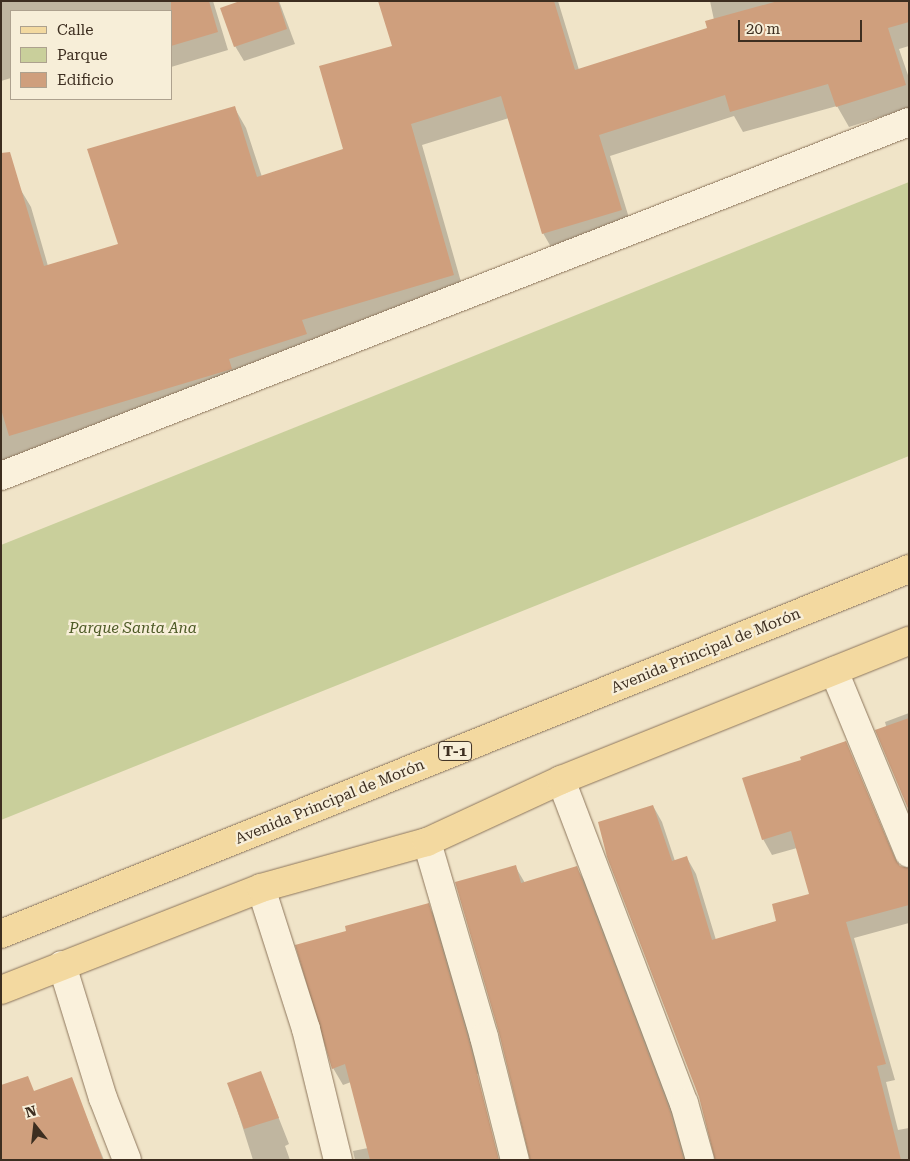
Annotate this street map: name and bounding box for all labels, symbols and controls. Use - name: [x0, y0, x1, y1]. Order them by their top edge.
- legend: [10, 10, 172, 100]
- scale bar: [740, 10, 864, 42]
- text: 20 m: [746, 20, 780, 38]
- text: Calle: [57, 21, 93, 39]
- text: Parque: [57, 46, 108, 64]
- text: Edificio: [57, 71, 114, 89]
- street label: Avenida Principal de Morón: [609, 605, 803, 697]
- park label: Parque Santa Ana: [69, 620, 197, 638]
- road number: T-1: [438, 739, 472, 762]
- street label: Avenida Principal de Morón: [233, 756, 427, 848]
- north arrow: [10, 1101, 60, 1151]
- text: N: [23, 1102, 38, 1121]

